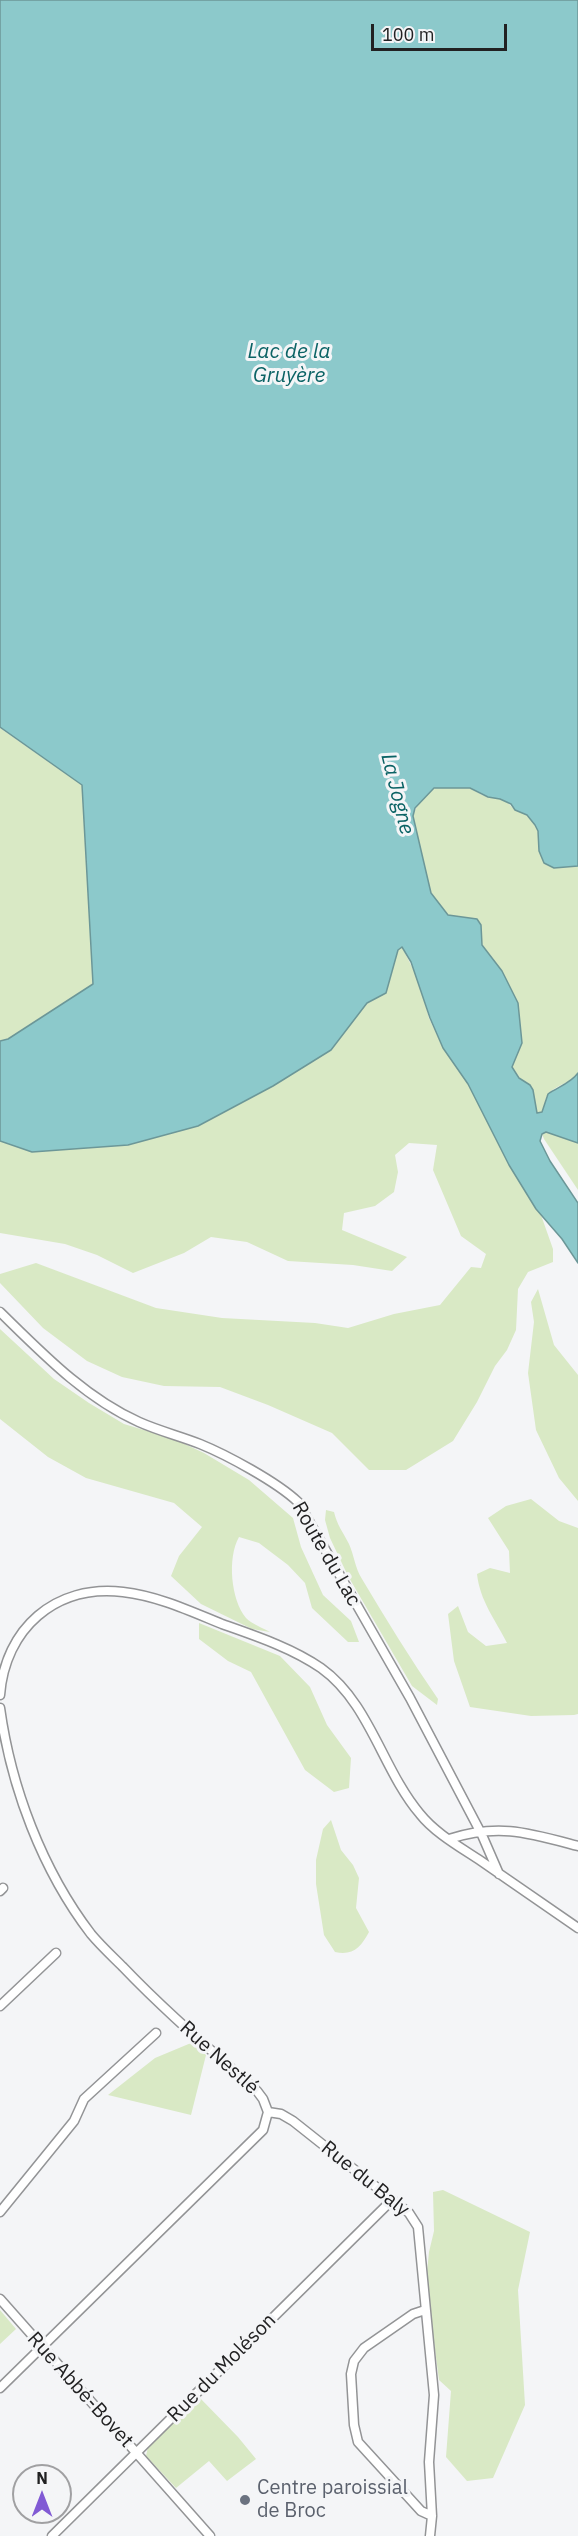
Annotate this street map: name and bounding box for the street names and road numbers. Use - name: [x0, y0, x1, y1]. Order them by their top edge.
- street label: Route du Lac: [287, 1498, 365, 1610]
- street label: Rue Nestlé: [175, 2016, 263, 2100]
- street label: Rue du Baly: [316, 2136, 414, 2222]
- street label: Rue du Moléson: [163, 2309, 281, 2427]
- street label: Rue Abbé-Bovet: [22, 2327, 138, 2453]

